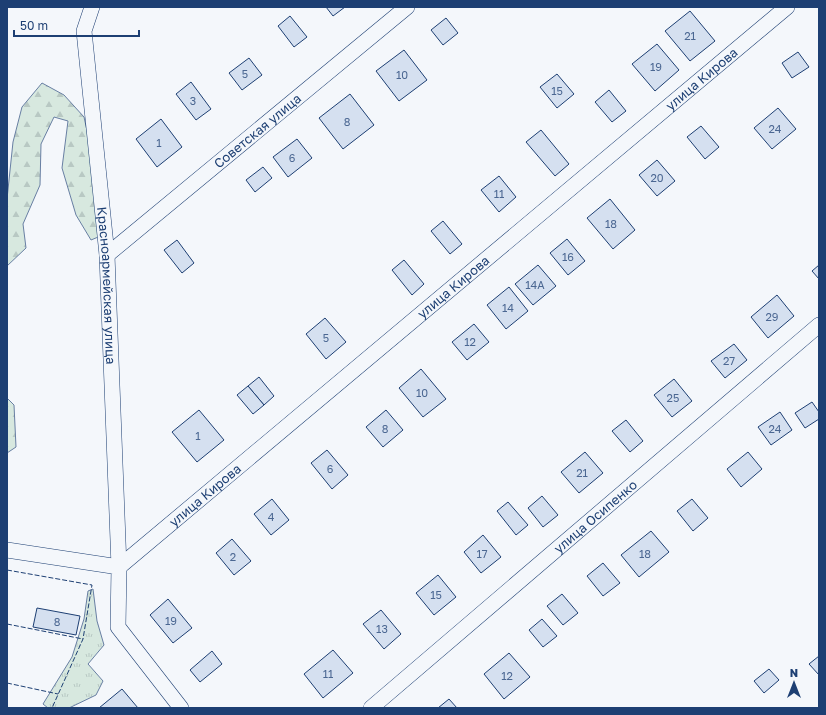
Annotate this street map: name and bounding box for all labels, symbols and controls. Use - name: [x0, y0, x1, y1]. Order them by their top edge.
- scale bar: [14, 12, 139, 38]
- text: 50 m: [20, 18, 48, 33]
- house number: 21: [684, 29, 696, 42]
- street label: улица Кирова: [662, 44, 741, 113]
- house number: 19: [650, 60, 662, 73]
- house number: 5: [242, 67, 248, 80]
- house number: 10: [396, 68, 408, 81]
- house number: 15: [551, 84, 563, 97]
- street label: Советская улица: [210, 90, 304, 171]
- house number: 3: [190, 94, 196, 107]
- house number: 8: [344, 115, 351, 128]
- house number: 24: [768, 122, 782, 135]
- house number: 1: [156, 136, 162, 149]
- house number: 6: [289, 151, 296, 164]
- house number: 20: [650, 171, 664, 184]
- house number: 11: [494, 187, 504, 200]
- street label: Красноармейская улица: [94, 206, 119, 365]
- house number: 18: [605, 217, 617, 230]
- house number: 16: [562, 250, 574, 263]
- street label: улица Кирова: [414, 252, 492, 322]
- house number: 14А: [525, 278, 545, 291]
- house number: 14: [502, 301, 514, 314]
- house number: 29: [765, 310, 779, 323]
- house number: 5: [323, 331, 329, 344]
- house number: 12: [464, 335, 476, 348]
- house number: 27: [723, 354, 735, 367]
- house number: 10: [416, 386, 428, 399]
- house number: 25: [667, 391, 679, 404]
- house number: 8: [382, 422, 389, 435]
- house number: 24: [768, 422, 782, 435]
- house number: 1: [195, 429, 201, 442]
- street label: улица Кирова: [166, 460, 244, 530]
- house number: 6: [327, 462, 334, 475]
- house number: 21: [576, 466, 588, 479]
- street label: улица Осипенко: [550, 476, 640, 556]
- house number: 4: [268, 510, 275, 523]
- house number: 17: [476, 547, 488, 560]
- house number: 18: [639, 547, 651, 560]
- house number: 2: [230, 550, 236, 563]
- house number: 15: [430, 588, 442, 601]
- house number: 19: [165, 614, 177, 627]
- house number: 8: [54, 615, 61, 628]
- house number: 13: [376, 622, 388, 635]
- north arrow: [774, 663, 814, 703]
- text: N: [790, 666, 798, 679]
- house number: 11: [323, 667, 333, 680]
- house number: 12: [501, 669, 513, 682]

